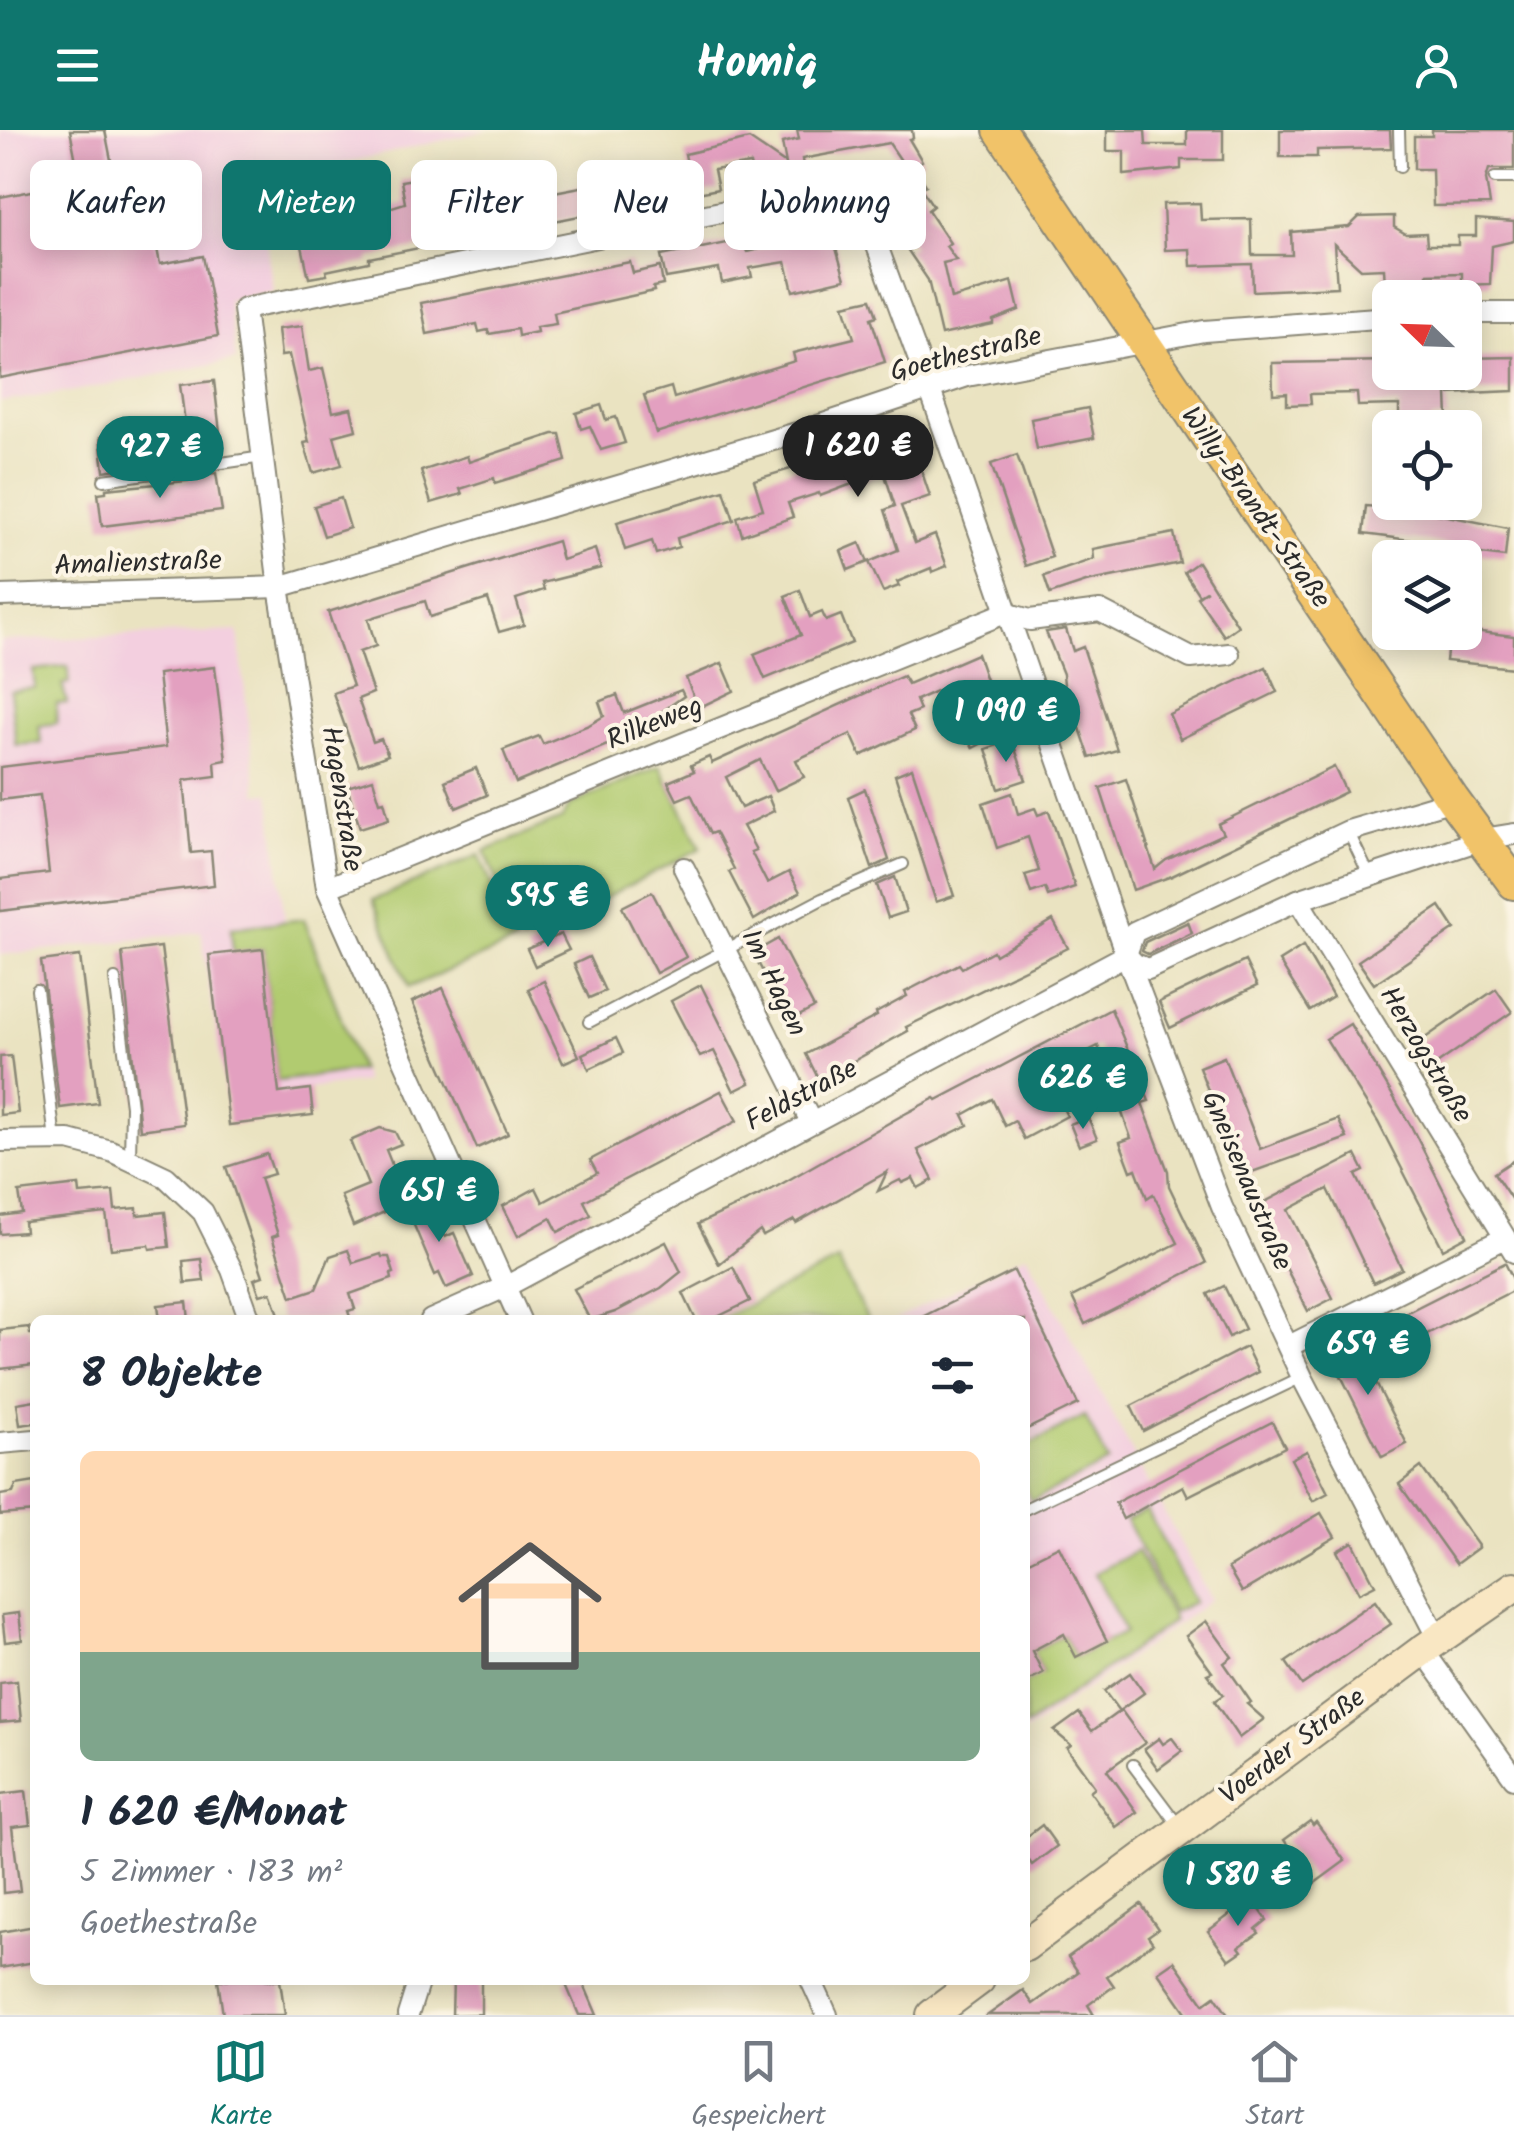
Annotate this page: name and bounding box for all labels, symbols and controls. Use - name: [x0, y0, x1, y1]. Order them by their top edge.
- text: Homiq: [696, 29, 818, 101]
- icon: menu: [50, 38, 105, 93]
- icon: person: [1409, 38, 1464, 93]
- chip: Kaufen: [30, 160, 202, 250]
- chip: Mieten: [222, 160, 391, 250]
- chip: Filter: [411, 160, 557, 250]
- chip: Neu: [577, 160, 704, 250]
- chip: Wohnung: [724, 160, 926, 250]
- north arrow: [1372, 280, 1482, 390]
- map controls: [1372, 280, 1482, 650]
- street label: Goethestraße: [885, 314, 1047, 396]
- street label: Willy-Brandt-Straße: [1168, 398, 1342, 619]
- button: locate: [1372, 410, 1482, 520]
- pin: 1 620 €: [766, 415, 950, 500]
- pin: 927 €: [90, 416, 230, 501]
- text: 1 620 €: [804, 422, 912, 473]
- text: 927 €: [119, 423, 201, 474]
- street label: Amalienstraße: [53, 539, 223, 589]
- button: layers: [1372, 540, 1482, 650]
- pin: 1 090 €: [914, 680, 1098, 765]
- street label: Rilkeweg: [600, 684, 710, 764]
- text: 1 090 €: [954, 687, 1058, 738]
- street label: Hagenstraße: [307, 723, 375, 875]
- pin: 595 €: [478, 865, 618, 950]
- text: 595 €: [507, 872, 589, 923]
- street label: Im Hagen: [728, 921, 818, 1045]
- street label: Herzogstraße: [1366, 978, 1484, 1133]
- street label: Feldstraße: [737, 1047, 867, 1145]
- pin: 626 €: [1013, 1047, 1153, 1132]
- text: 626 €: [1040, 1054, 1126, 1105]
- street label: Gneisenaustraße: [1188, 1084, 1304, 1278]
- pin: 651 €: [369, 1160, 509, 1245]
- text: 651 €: [401, 1167, 477, 1218]
- pin: 659 €: [1298, 1313, 1438, 1398]
- text: 659 €: [1327, 1320, 1409, 1371]
- text: 8 Objekte: [80, 1342, 262, 1409]
- icon: filters: [925, 1348, 980, 1403]
- icon: home: [440, 1516, 620, 1696]
- street label: Voerder Straße: [1210, 1677, 1376, 1817]
- text: 1 620 €/Monat: [80, 1781, 347, 1848]
- pin: 1 580 €: [1146, 1844, 1330, 1929]
- text: 5 Zimmer · 183 m²: [80, 1848, 342, 1899]
- text: 1 580 €: [1185, 1851, 1291, 1902]
- text: Goethestraße: [80, 1899, 257, 1950]
- tab: Karte: [210, 2034, 272, 2139]
- tab: Gespeichert: [691, 2034, 826, 2139]
- tab: Start: [1245, 2034, 1304, 2139]

